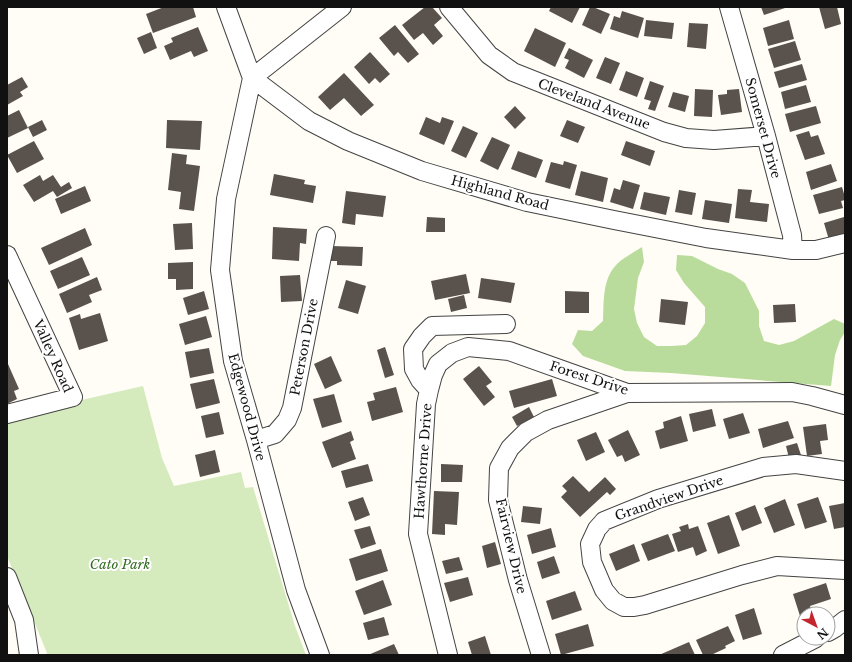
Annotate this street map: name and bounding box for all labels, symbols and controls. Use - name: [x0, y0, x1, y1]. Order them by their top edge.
- street label: Cleveland Avenue: [535, 75, 653, 133]
- street label: Somerset Drive: [741, 76, 785, 180]
- street label: Highland Road: [449, 172, 551, 214]
- street label: Peterson Drive: [286, 297, 322, 397]
- street label: Valley Road: [29, 316, 77, 395]
- street label: Edgewood Drive: [224, 351, 270, 463]
- street label: Forest Drive: [547, 357, 631, 399]
- street label: Hawthorne Drive: [410, 403, 436, 519]
- street label: Grandview Drive: [613, 471, 725, 525]
- street label: Fairview Drive: [492, 497, 530, 595]
- park label: Cato Park: [90, 556, 151, 573]
- north arrow: [796, 606, 836, 646]
- text: N: [814, 625, 831, 643]

